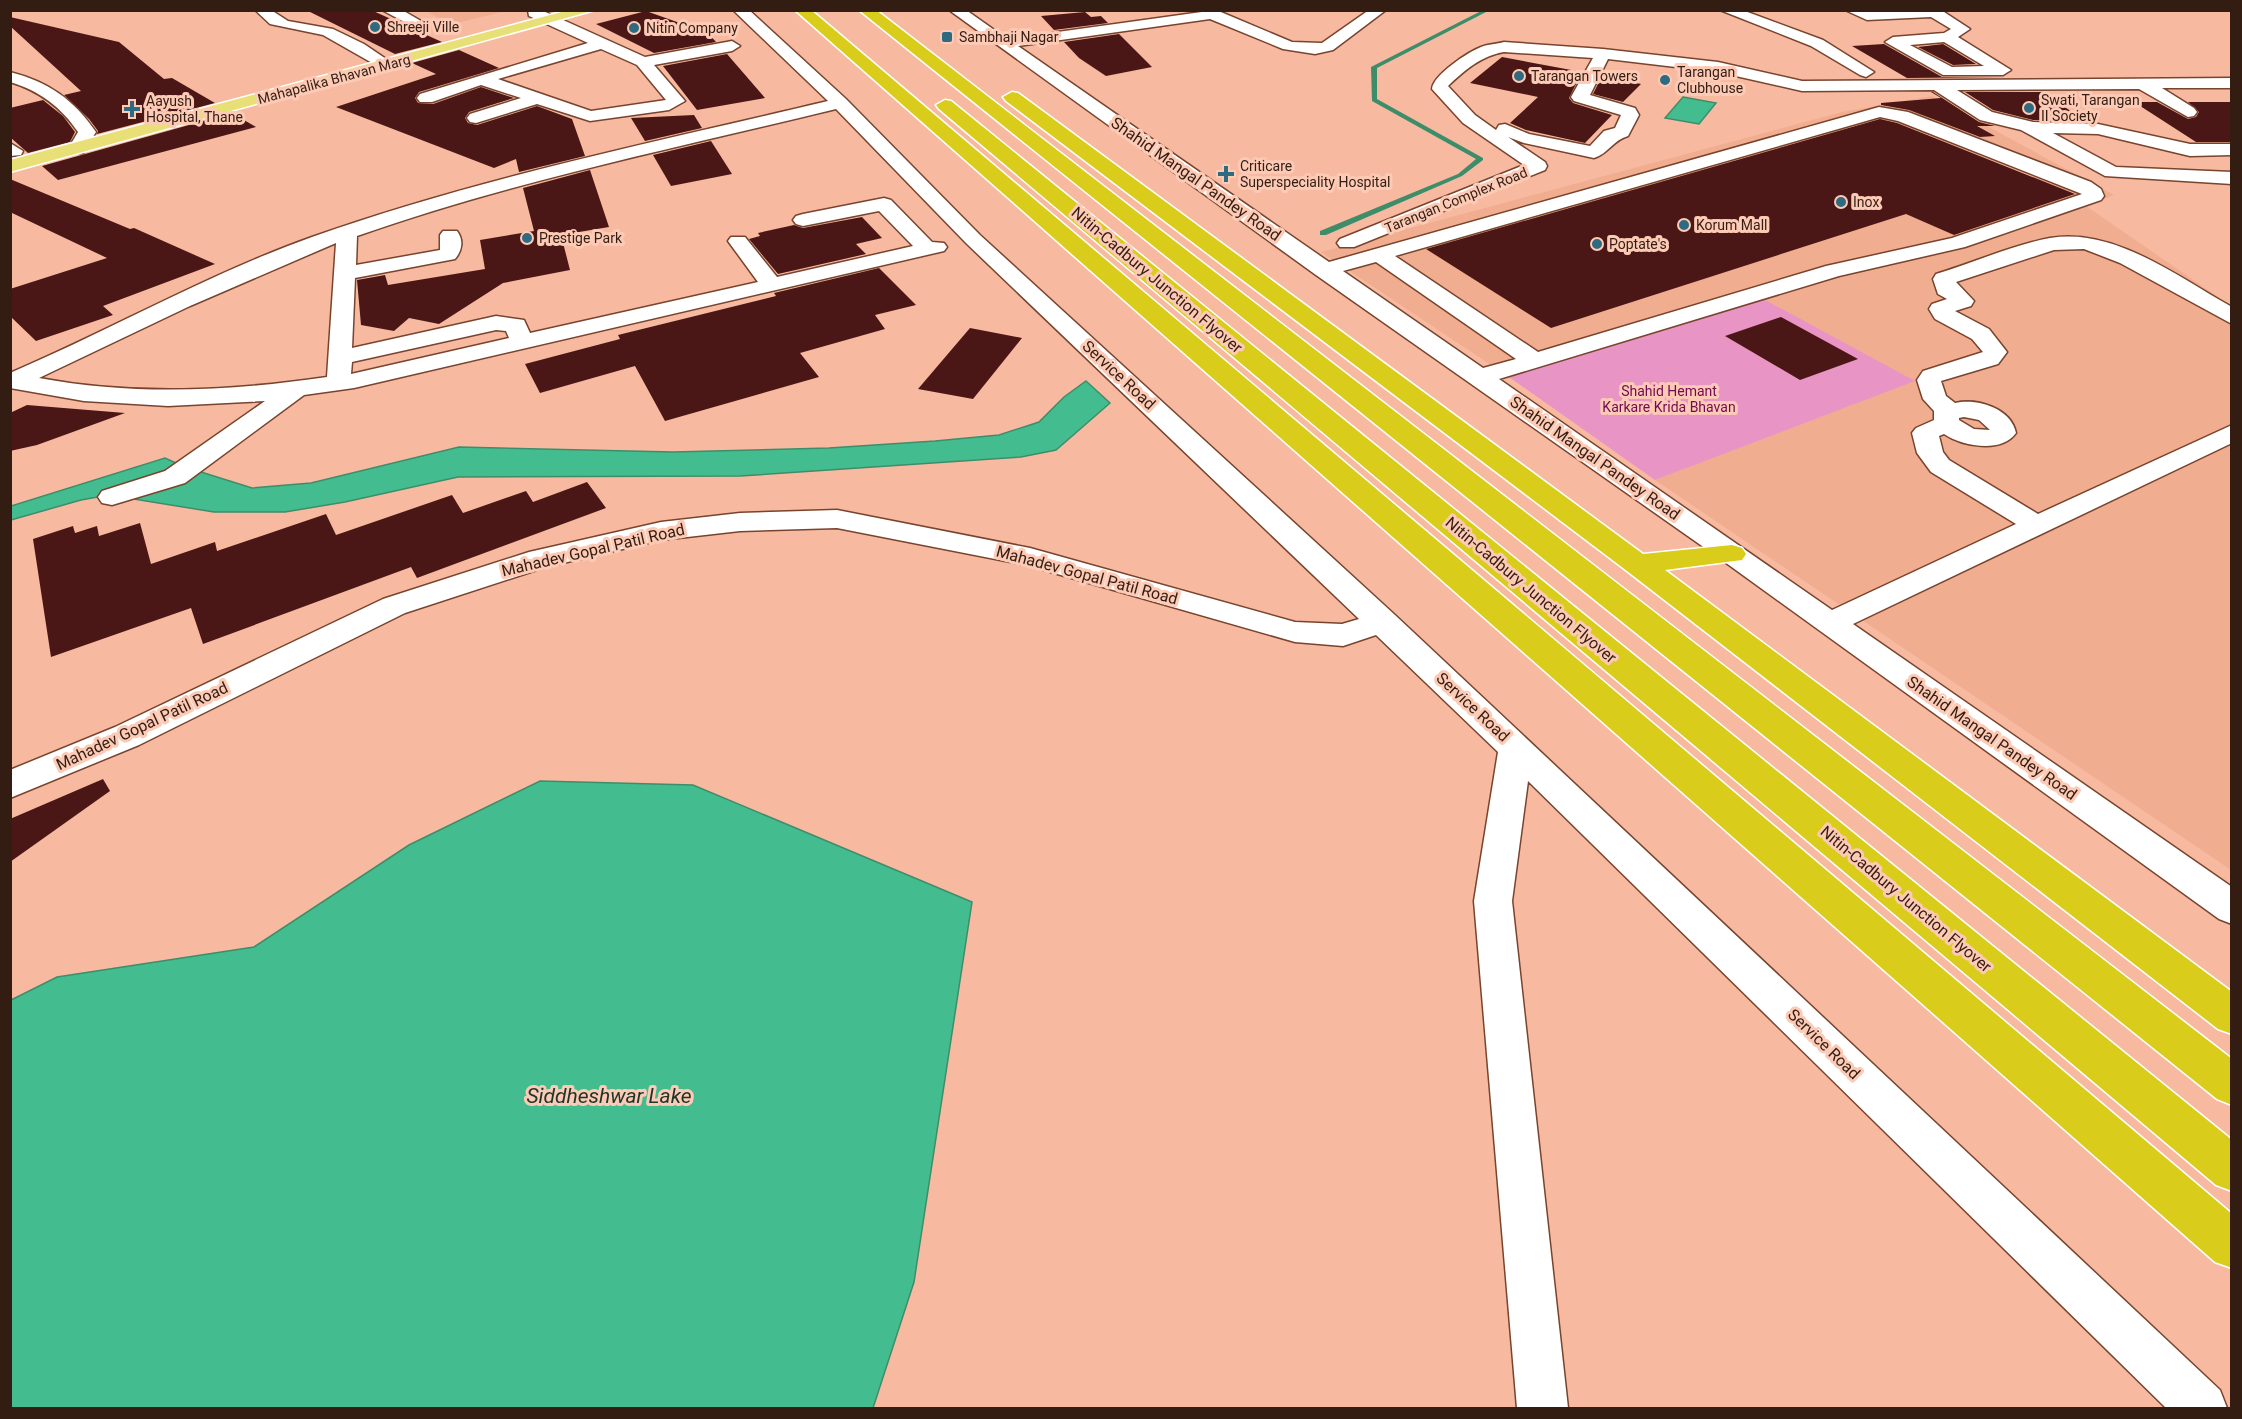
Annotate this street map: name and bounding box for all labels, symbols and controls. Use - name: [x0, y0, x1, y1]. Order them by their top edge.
- place label: Shreeji Ville: [387, 19, 459, 35]
- marker: Shreeji Ville: [368, 20, 382, 34]
- place label: Nitin Company: [646, 20, 738, 36]
- marker: Nitin Company: [627, 21, 641, 35]
- place label: Sambhaji Nagar: [959, 29, 1059, 45]
- marker: Sambhaji Nagar: [940, 30, 954, 44]
- street label: Mahapalika Bhavan Marg: [256, 51, 412, 107]
- place label: Tarangan Clubhouse: [1677, 64, 1743, 96]
- place label: Tarangan Towers: [1531, 68, 1638, 84]
- marker: Tarangan Towers: [1512, 69, 1526, 83]
- marker: Tarangan Clubhouse: [1658, 73, 1672, 87]
- place label: Swati, Tarangan II Society: [2041, 92, 2140, 124]
- place label: Aayush Hospital, Thane: [146, 93, 243, 125]
- marker: Aayush Hospital, Thane: [123, 100, 141, 118]
- marker: Swati, Tarangan II Society: [2022, 101, 2036, 115]
- street label: Shahid Mangal Pandey Road: [1107, 113, 1285, 245]
- place label: Criticare Superspeciality Hospital: [1240, 158, 1390, 190]
- street label: Tarangan Complex Road: [1382, 164, 1530, 236]
- marker: Criticare Superspeciality Hospital: [1217, 165, 1235, 183]
- place label: Inox: [1853, 194, 1879, 210]
- marker: Inox: [1834, 195, 1848, 209]
- street label: Nitin-Cadbury Junction Flyover: [1068, 203, 1247, 358]
- place label: Korum Mall: [1696, 217, 1767, 233]
- marker: Korum Mall: [1677, 218, 1691, 232]
- place label: Prestige Park: [539, 230, 623, 246]
- marker: Prestige Park: [520, 231, 534, 245]
- place label: Poptate's: [1609, 236, 1667, 252]
- marker: Poptate's: [1590, 237, 1604, 251]
- street label: Service Road: [1079, 336, 1159, 414]
- park label: Shahid Hemant Karkare Krida Bhavan: [1602, 383, 1736, 415]
- street label: Shahid Mangal Pandey Road: [1506, 392, 1684, 524]
- street label: Nitin-Cadbury Junction Flyover: [1442, 513, 1621, 668]
- street label: Mahadev Gopal Patil Road: [500, 520, 686, 580]
- street label: Mahadev Gopal Patil Road: [994, 542, 1180, 608]
- street label: Service Road: [1433, 668, 1513, 746]
- street label: Shahid Mangal Pandey Road: [1903, 672, 2081, 804]
- street label: Mahadev Gopal Patil Road: [53, 678, 231, 774]
- street label: Nitin-Cadbury Junction Flyover: [1817, 822, 1996, 977]
- street label: Service Road: [1784, 1005, 1864, 1083]
- water label: Siddheshwar Lake: [526, 1084, 692, 1108]

